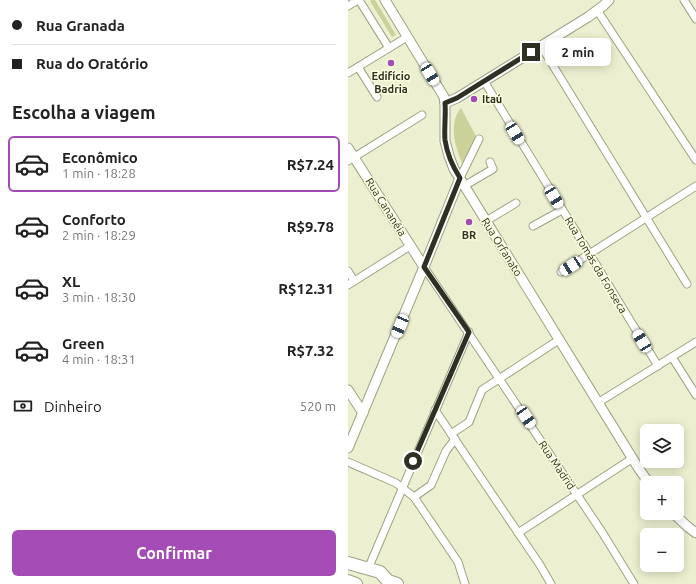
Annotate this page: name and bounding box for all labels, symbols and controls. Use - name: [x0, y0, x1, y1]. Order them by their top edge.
- text: Rua Granada: [36, 17, 125, 34]
- callout: 2 min: [545, 38, 611, 66]
- route end: [522, 43, 540, 61]
- text: 2 min: [562, 45, 594, 59]
- text: Rua do Oratório: [36, 55, 148, 72]
- marker: Edifício Badria: [386, 58, 396, 68]
- car: [419, 61, 441, 87]
- place label: Edifício Badria: [372, 70, 411, 95]
- place label: Itaú: [482, 93, 502, 105]
- marker: Itaú: [469, 94, 479, 104]
- text: Escolha a viagem: [12, 102, 156, 122]
- car: [504, 120, 526, 146]
- icon: car: [14, 146, 50, 182]
- text: Econômico: [62, 149, 138, 166]
- text: R$7.24: [287, 156, 334, 173]
- text: 1 min · 18:28: [62, 166, 136, 180]
- street label: Rua Cananéia: [363, 176, 409, 238]
- car: [543, 184, 565, 210]
- icon: car: [14, 208, 50, 244]
- text: Conforto: [62, 211, 126, 228]
- street label: Rua Tomás da Fonseca: [562, 215, 630, 315]
- street label: Rua Orfanato: [479, 216, 525, 278]
- marker: BR: [464, 217, 474, 227]
- text: R$9.78: [287, 218, 334, 235]
- text: 2 min · 18:29: [62, 228, 136, 242]
- place label: BR: [462, 229, 476, 241]
- car: [558, 254, 584, 278]
- icon: car: [14, 270, 50, 306]
- text: XL: [62, 273, 80, 290]
- text: R$12.31: [278, 280, 334, 297]
- text: 3 min · 18:30: [62, 290, 136, 304]
- car: [390, 313, 410, 339]
- car: [631, 328, 653, 354]
- icon: car: [14, 332, 50, 368]
- text: Green: [62, 335, 104, 352]
- text: R$7.32: [287, 342, 334, 359]
- text: 4 min · 18:31: [62, 352, 136, 366]
- icon: cash: [12, 395, 34, 417]
- text: Dinheiro: [44, 398, 102, 415]
- text: 520 m: [300, 399, 336, 413]
- car: [514, 404, 538, 430]
- map controls: [640, 424, 684, 572]
- button: layers: [640, 424, 684, 468]
- street label: Rua Madrid: [536, 438, 578, 492]
- route start: [404, 452, 422, 470]
- button: +: [640, 476, 684, 520]
- button: −: [640, 528, 684, 572]
- button: Confirmar: [12, 530, 336, 576]

